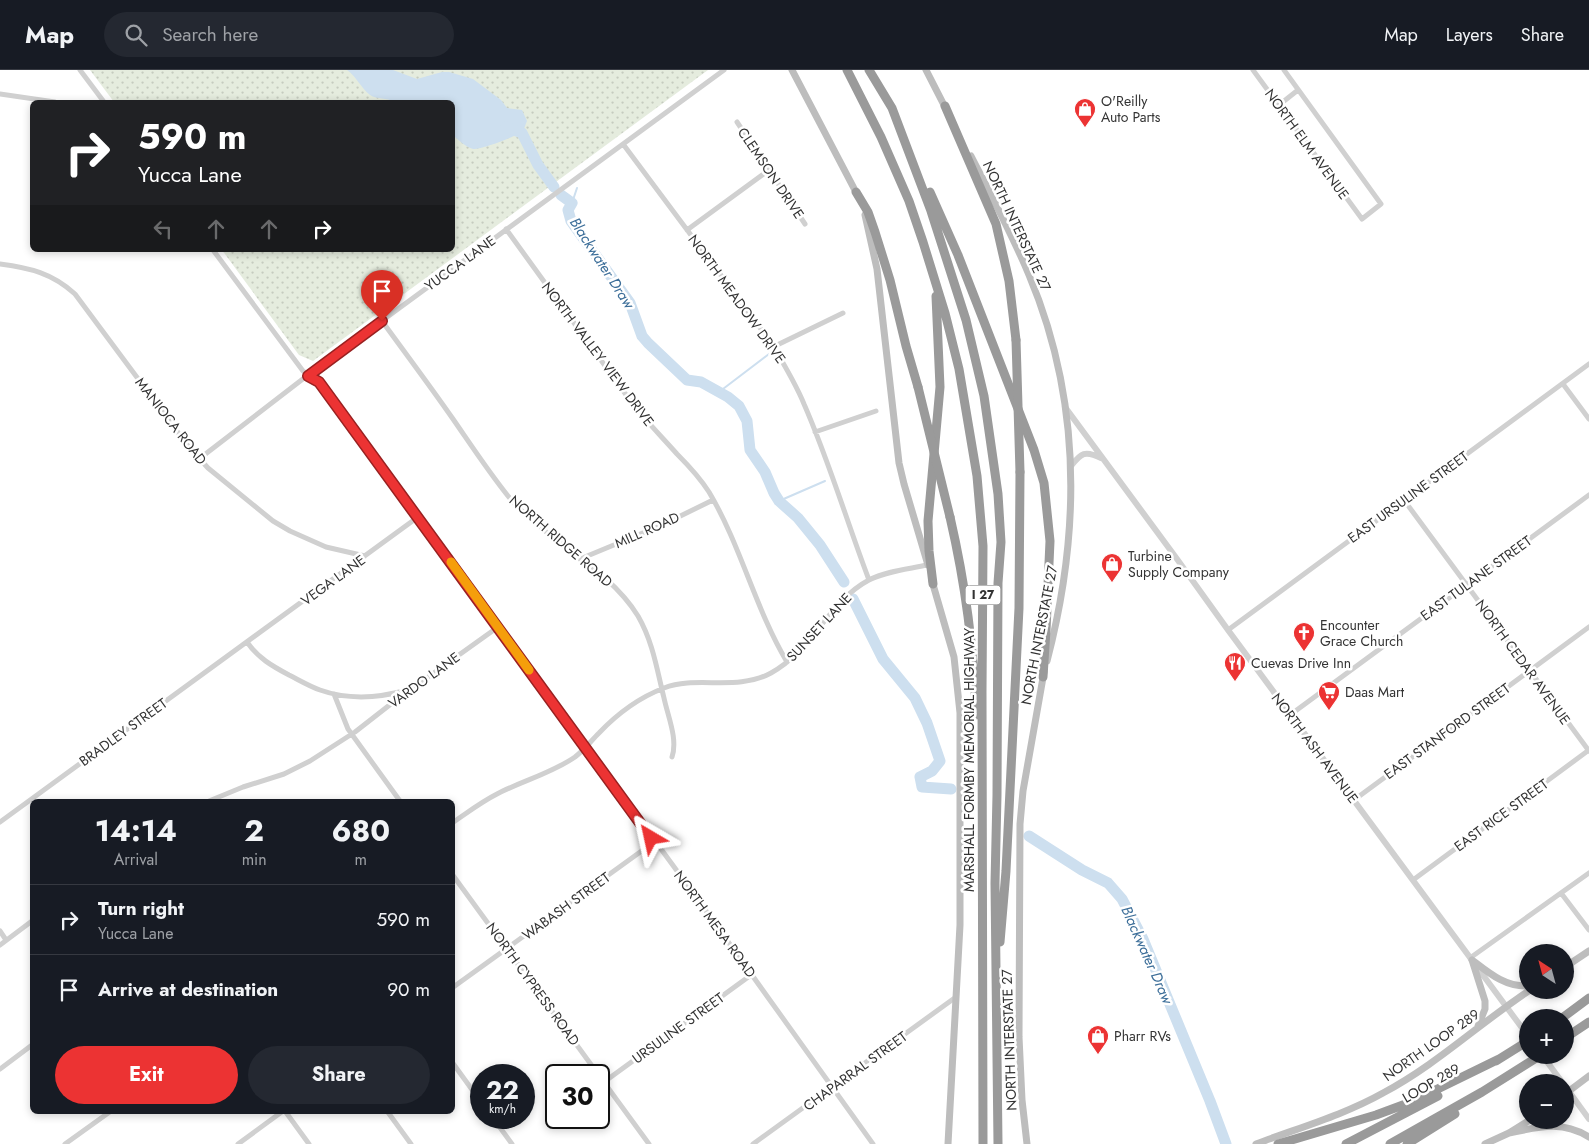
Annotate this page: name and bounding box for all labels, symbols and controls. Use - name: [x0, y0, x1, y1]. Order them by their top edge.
- search box: [104, 12, 454, 57]
- text: Map: [25, 17, 74, 52]
- icon: search: [122, 21, 150, 49]
- text: Search here: [162, 21, 258, 48]
- text: Map: [1384, 22, 1418, 48]
- text: Layers: [1446, 22, 1493, 48]
- text: Share: [1521, 22, 1564, 48]
- street label: NORTH ELM AVENUE: [1260, 85, 1354, 203]
- place label: O'Reilly Auto Parts: [1101, 91, 1161, 127]
- shop icon: O'Reilly Auto Parts: [1073, 97, 1097, 128]
- text: 590 m: [138, 112, 246, 162]
- icon: right: [55, 120, 120, 185]
- street label: CLEMSON DRIVE: [733, 123, 809, 223]
- text: Yucca Lane: [138, 158, 242, 190]
- street label: NORTH INTERSTATE 27: [978, 158, 1056, 295]
- water label: Blackwater Draw: [564, 213, 640, 314]
- icon: left: [149, 215, 177, 243]
- icon: ahead: [202, 215, 230, 243]
- icon: ahead: [255, 215, 283, 243]
- icon: right: [308, 215, 336, 243]
- street label: YUCCA LANE: [420, 230, 500, 296]
- street label: NORTH MEADOW DRIVE: [683, 231, 791, 367]
- pin: [361, 270, 403, 321]
- icon: arrive: [368, 277, 396, 305]
- street label: NORTH VALLEY VIEW DRIVE: [537, 278, 659, 430]
- street label: MANIOCA ROAD: [130, 373, 212, 469]
- street label: EAST URSULINE STREET: [1344, 446, 1473, 548]
- street label: NORTH RIDGE ROAD: [505, 490, 617, 592]
- street label: MILL ROAD: [612, 507, 682, 553]
- street label: EAST TULANE STREET: [1416, 530, 1536, 625]
- place label: Turbine Supply Company: [1128, 546, 1230, 582]
- street label: VEGA LANE: [297, 550, 369, 610]
- shop icon: Turbine Supply Company: [1100, 552, 1124, 583]
- street label: NORTH INTERSTATE 27: [1016, 563, 1062, 706]
- road number: I 27: [966, 586, 1000, 604]
- street label: SUNSET LANE: [782, 588, 856, 666]
- street label: NORTH CEDAR AVENUE: [1471, 595, 1575, 729]
- place label: Encounter Grace Church: [1320, 615, 1403, 651]
- church icon: Encounter Grace Church: [1292, 621, 1316, 652]
- street label: MARSHALL FORMBY MEMORIAL HIGHWAY: [959, 628, 979, 892]
- street label: VARDO LANE: [384, 647, 464, 713]
- restaurant icon: Cuevas Drive Inn: [1223, 651, 1247, 682]
- place label: Cuevas Drive Inn: [1251, 653, 1351, 673]
- street label: EAST STANFORD STREET: [1380, 678, 1515, 784]
- supermarket icon: Daas Mart: [1317, 680, 1341, 711]
- place label: Daas Mart: [1345, 682, 1405, 702]
- street label: NORTH ASH AVENUE: [1267, 689, 1363, 807]
- street label: BRADLEY STREET: [75, 693, 172, 771]
- street label: EAST RICE STREET: [1450, 774, 1553, 856]
- text: 14:14: [95, 809, 177, 852]
- text: 2: [244, 809, 264, 852]
- text: 680: [331, 809, 390, 852]
- position arrow: [624, 811, 676, 863]
- text: Arrival: [114, 848, 158, 871]
- text: min: [242, 848, 267, 871]
- text: m: [355, 848, 367, 871]
- street label: NORTH MESA ROAD: [669, 866, 761, 982]
- street label: WABASH STREET: [518, 867, 614, 945]
- text: Turn right: [98, 895, 184, 922]
- water label: Blackwater Draw: [1116, 903, 1179, 1008]
- icon: right: [55, 906, 83, 934]
- text: 590 m: [376, 906, 430, 933]
- street label: NORTH CYPRESS ROAD: [482, 918, 584, 1050]
- text: Yucca Lane: [98, 922, 173, 945]
- north arrow: [1519, 944, 1574, 999]
- map controls: [1519, 944, 1574, 1129]
- street label: NORTH INTERSTATE 27: [997, 968, 1021, 1111]
- icon: arrive: [55, 976, 83, 1004]
- text: Arrive at destination: [98, 976, 278, 1003]
- text: 90 m: [387, 976, 430, 1003]
- street label: URSULINE STREET: [628, 987, 729, 1068]
- street label: NORTH LOOP 289: [1379, 1005, 1483, 1085]
- button: +: [1519, 1009, 1574, 1064]
- shop icon: Pharr RVs: [1086, 1024, 1110, 1055]
- street label: CHAPARRAL STREET: [799, 1026, 911, 1116]
- place label: Pharr RVs: [1114, 1026, 1171, 1046]
- button: Exit: [55, 1046, 238, 1104]
- button: Share: [248, 1046, 430, 1104]
- street label: LOOP 289: [1399, 1060, 1463, 1106]
- speed limit sign: 30: [545, 1064, 610, 1129]
- text: 22: [486, 1072, 519, 1108]
- button: −: [1519, 1074, 1574, 1129]
- text: km/h: [489, 1100, 516, 1118]

